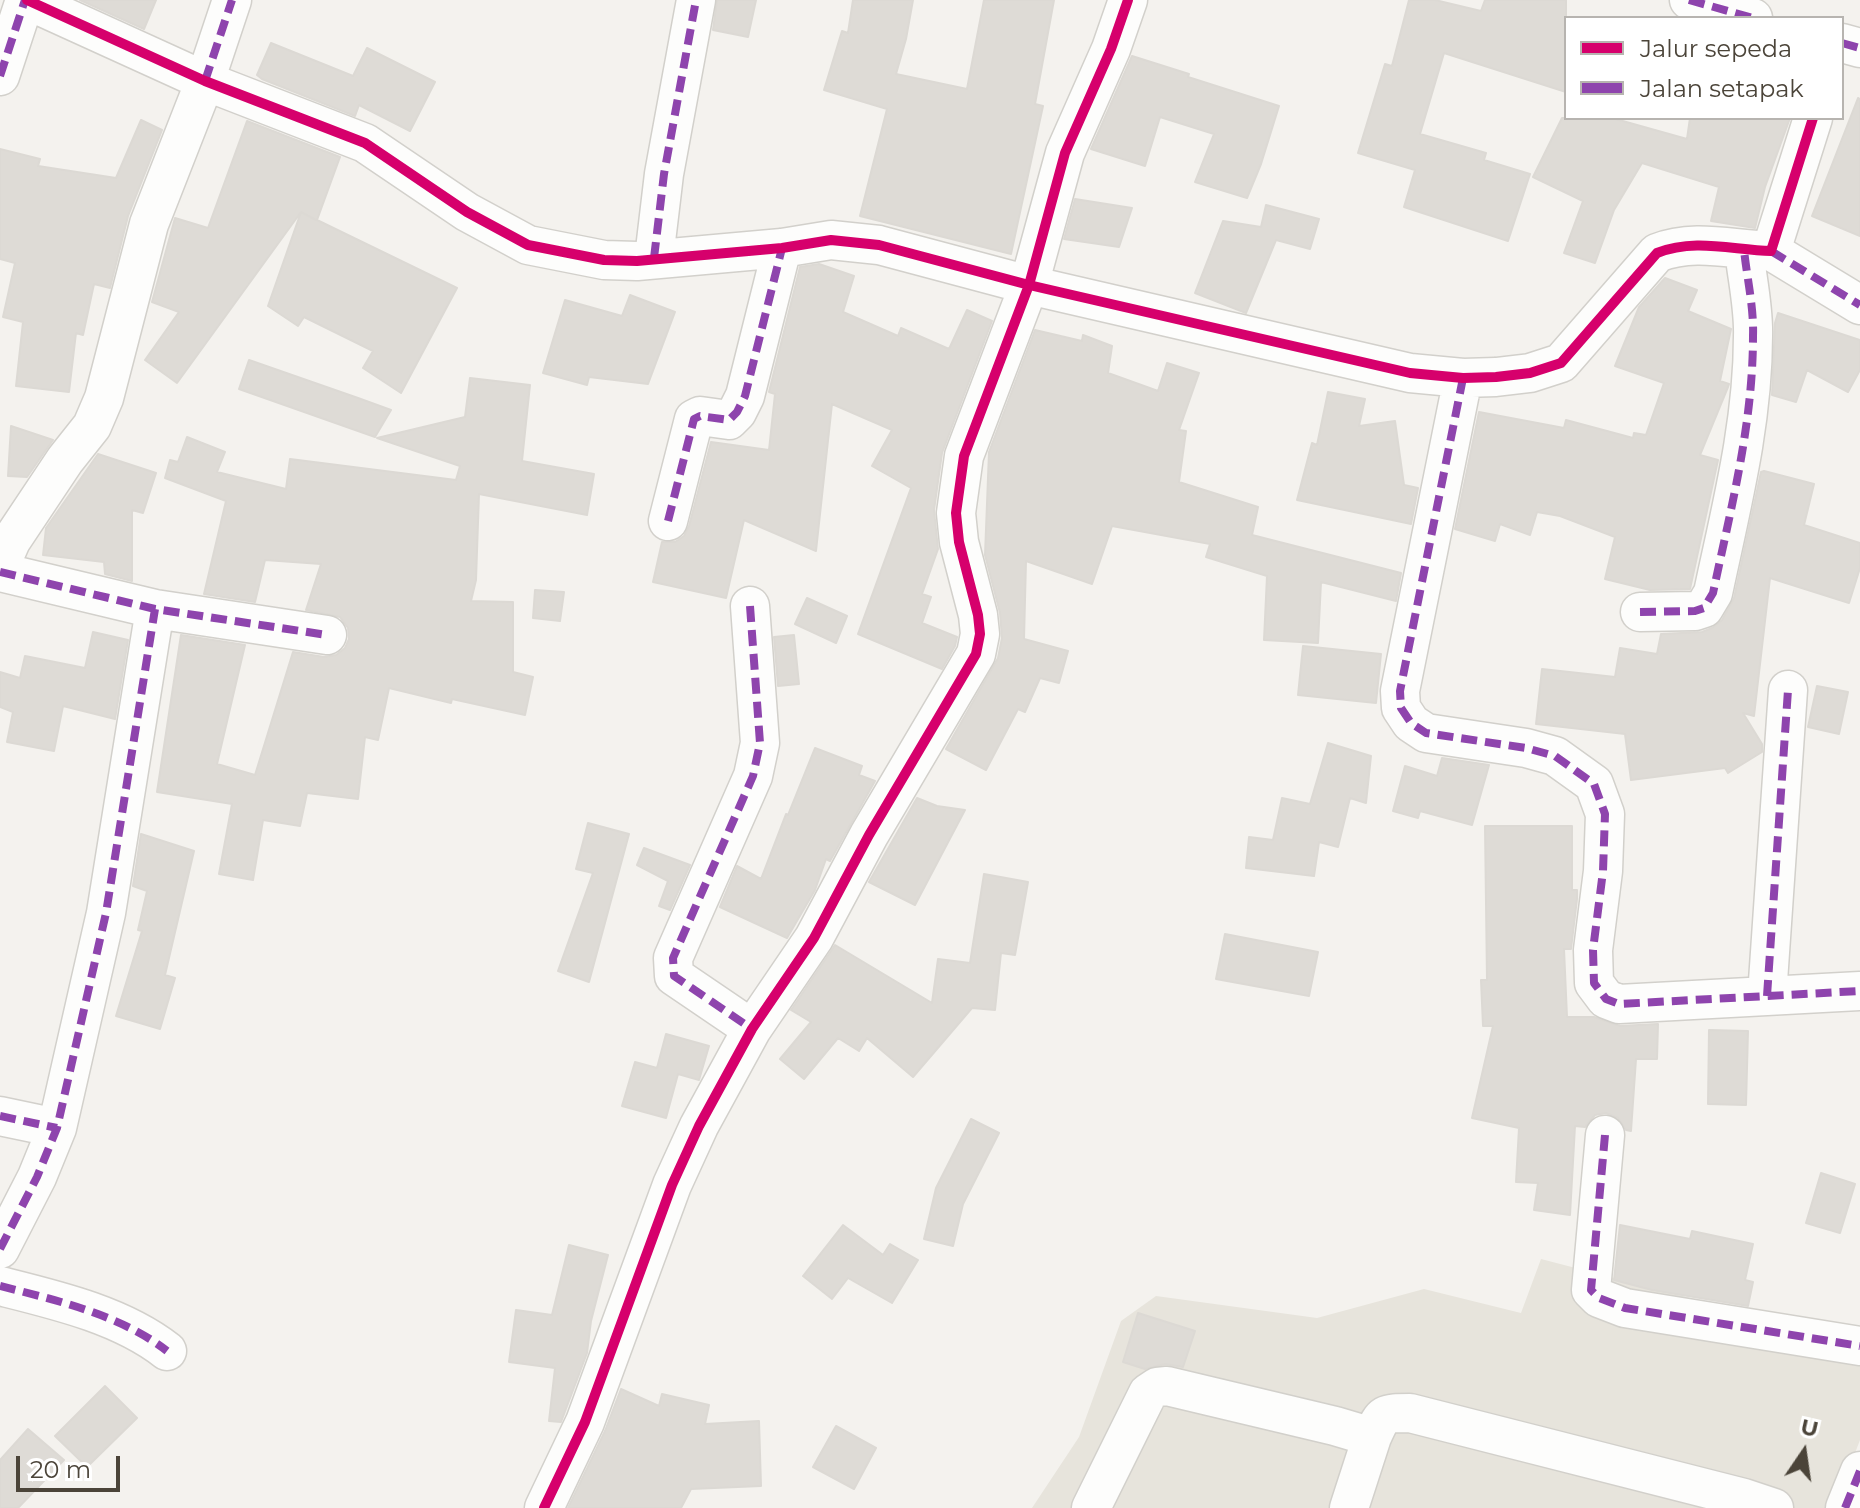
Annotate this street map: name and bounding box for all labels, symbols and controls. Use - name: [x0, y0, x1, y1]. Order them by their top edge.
- legend: [1564, 16, 1844, 120]
- text: Jalur sepeda: [1640, 34, 1792, 63]
- text: Jalan setapak: [1640, 74, 1804, 103]
- north arrow: [1764, 1412, 1844, 1492]
- text: U: [1798, 1413, 1821, 1443]
- scale bar: [20, 1440, 124, 1490]
- text: 20 m: [30, 1455, 91, 1484]

